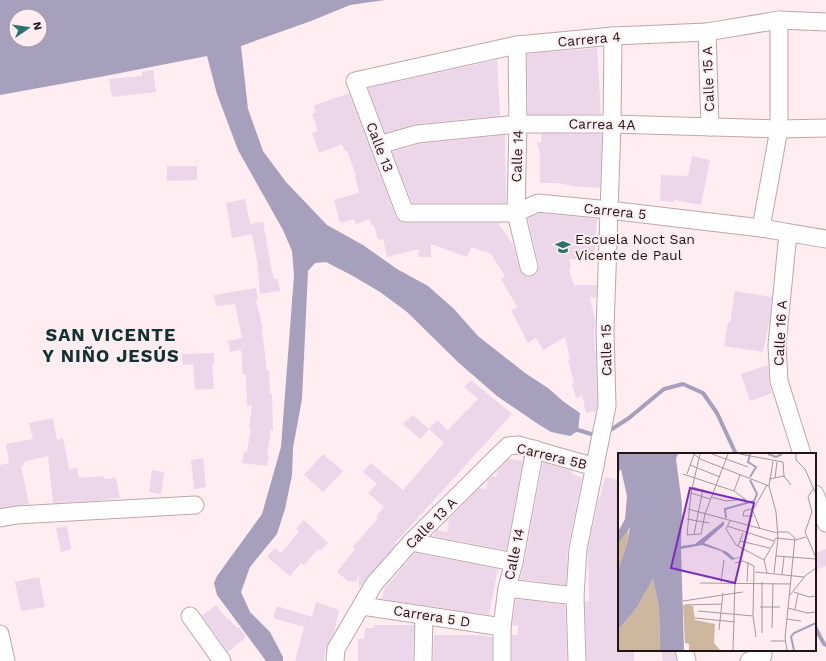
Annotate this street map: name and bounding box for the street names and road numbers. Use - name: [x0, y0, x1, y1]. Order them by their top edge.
- street label: Carrera 4: [557, 28, 621, 50]
- street label: Calle 15 A: [699, 46, 717, 112]
- street label: Carrea 4A: [568, 115, 636, 133]
- street label: Calle 13: [363, 120, 397, 174]
- street label: Calle 14: [508, 129, 526, 183]
- street label: Carrera 5: [583, 200, 647, 222]
- street label: Calle 16 A: [770, 300, 790, 366]
- street label: Calle 15: [598, 324, 614, 376]
- street label: Carrera 5B: [515, 440, 589, 472]
- street label: Calle 13 A: [402, 494, 460, 552]
- street label: Calle 14: [501, 527, 527, 581]
- street label: Carrera 5 D: [392, 602, 472, 630]

